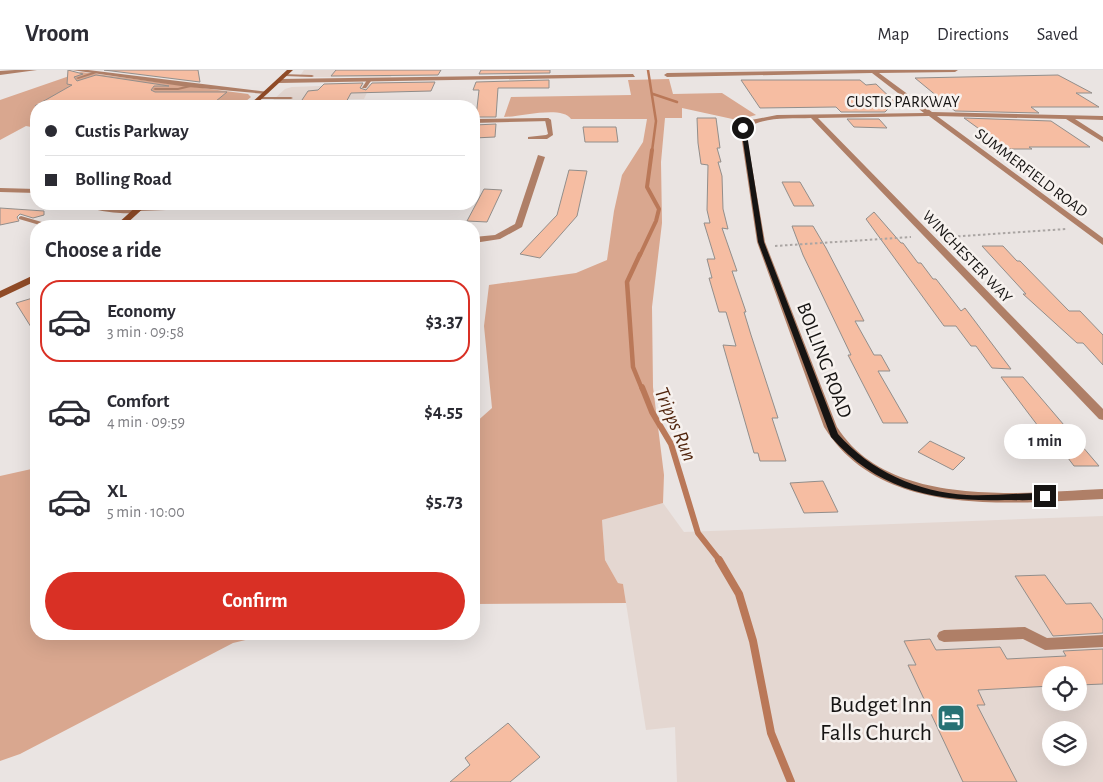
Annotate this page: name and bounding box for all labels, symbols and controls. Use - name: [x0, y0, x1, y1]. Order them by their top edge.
- text: Vroom: [25, 22, 89, 46]
- text: Map: [878, 26, 909, 44]
- text: Directions: [937, 26, 1009, 44]
- text: Saved: [1037, 26, 1078, 44]
- street label: CUSTIS PARKWAY: [846, 94, 960, 110]
- route start: [732, 117, 754, 139]
- text: Custis Parkway: [75, 122, 189, 141]
- street label: SUMMERFIELD ROAD: [972, 125, 1091, 220]
- text: Bolling Road: [75, 170, 172, 189]
- street label: WINCHESTER WAY: [919, 207, 1016, 306]
- text: Choose a ride: [45, 239, 161, 261]
- icon: car: [47, 299, 92, 344]
- street label: BOLLING ROAD: [793, 300, 855, 421]
- text: Economy: [107, 302, 176, 321]
- text: $3.37: [426, 312, 463, 331]
- text: 3 min · 09:58: [107, 324, 184, 340]
- water label: Tripps Run: [650, 384, 701, 465]
- icon: car: [47, 389, 92, 434]
- text: Comfort: [107, 392, 169, 411]
- text: $4.55: [424, 402, 463, 421]
- text: 4 min · 09:59: [107, 414, 185, 430]
- callout: 1 min: [1004, 424, 1086, 458]
- text: 1 min: [1028, 433, 1062, 449]
- icon: car: [47, 479, 92, 524]
- text: XL: [107, 482, 127, 501]
- route end: [1034, 485, 1056, 507]
- text: $5.73: [425, 492, 463, 511]
- text: 5 min · 10:00: [107, 504, 185, 520]
- button: Confirm: [45, 572, 465, 630]
- map controls: [1042, 666, 1087, 766]
- button: locate: [1042, 666, 1087, 711]
- place label: Budget Inn Falls Church: [820, 693, 932, 745]
- hotel icon: Budget Inn Falls Church: [936, 703, 966, 733]
- button: layers: [1042, 721, 1087, 766]

